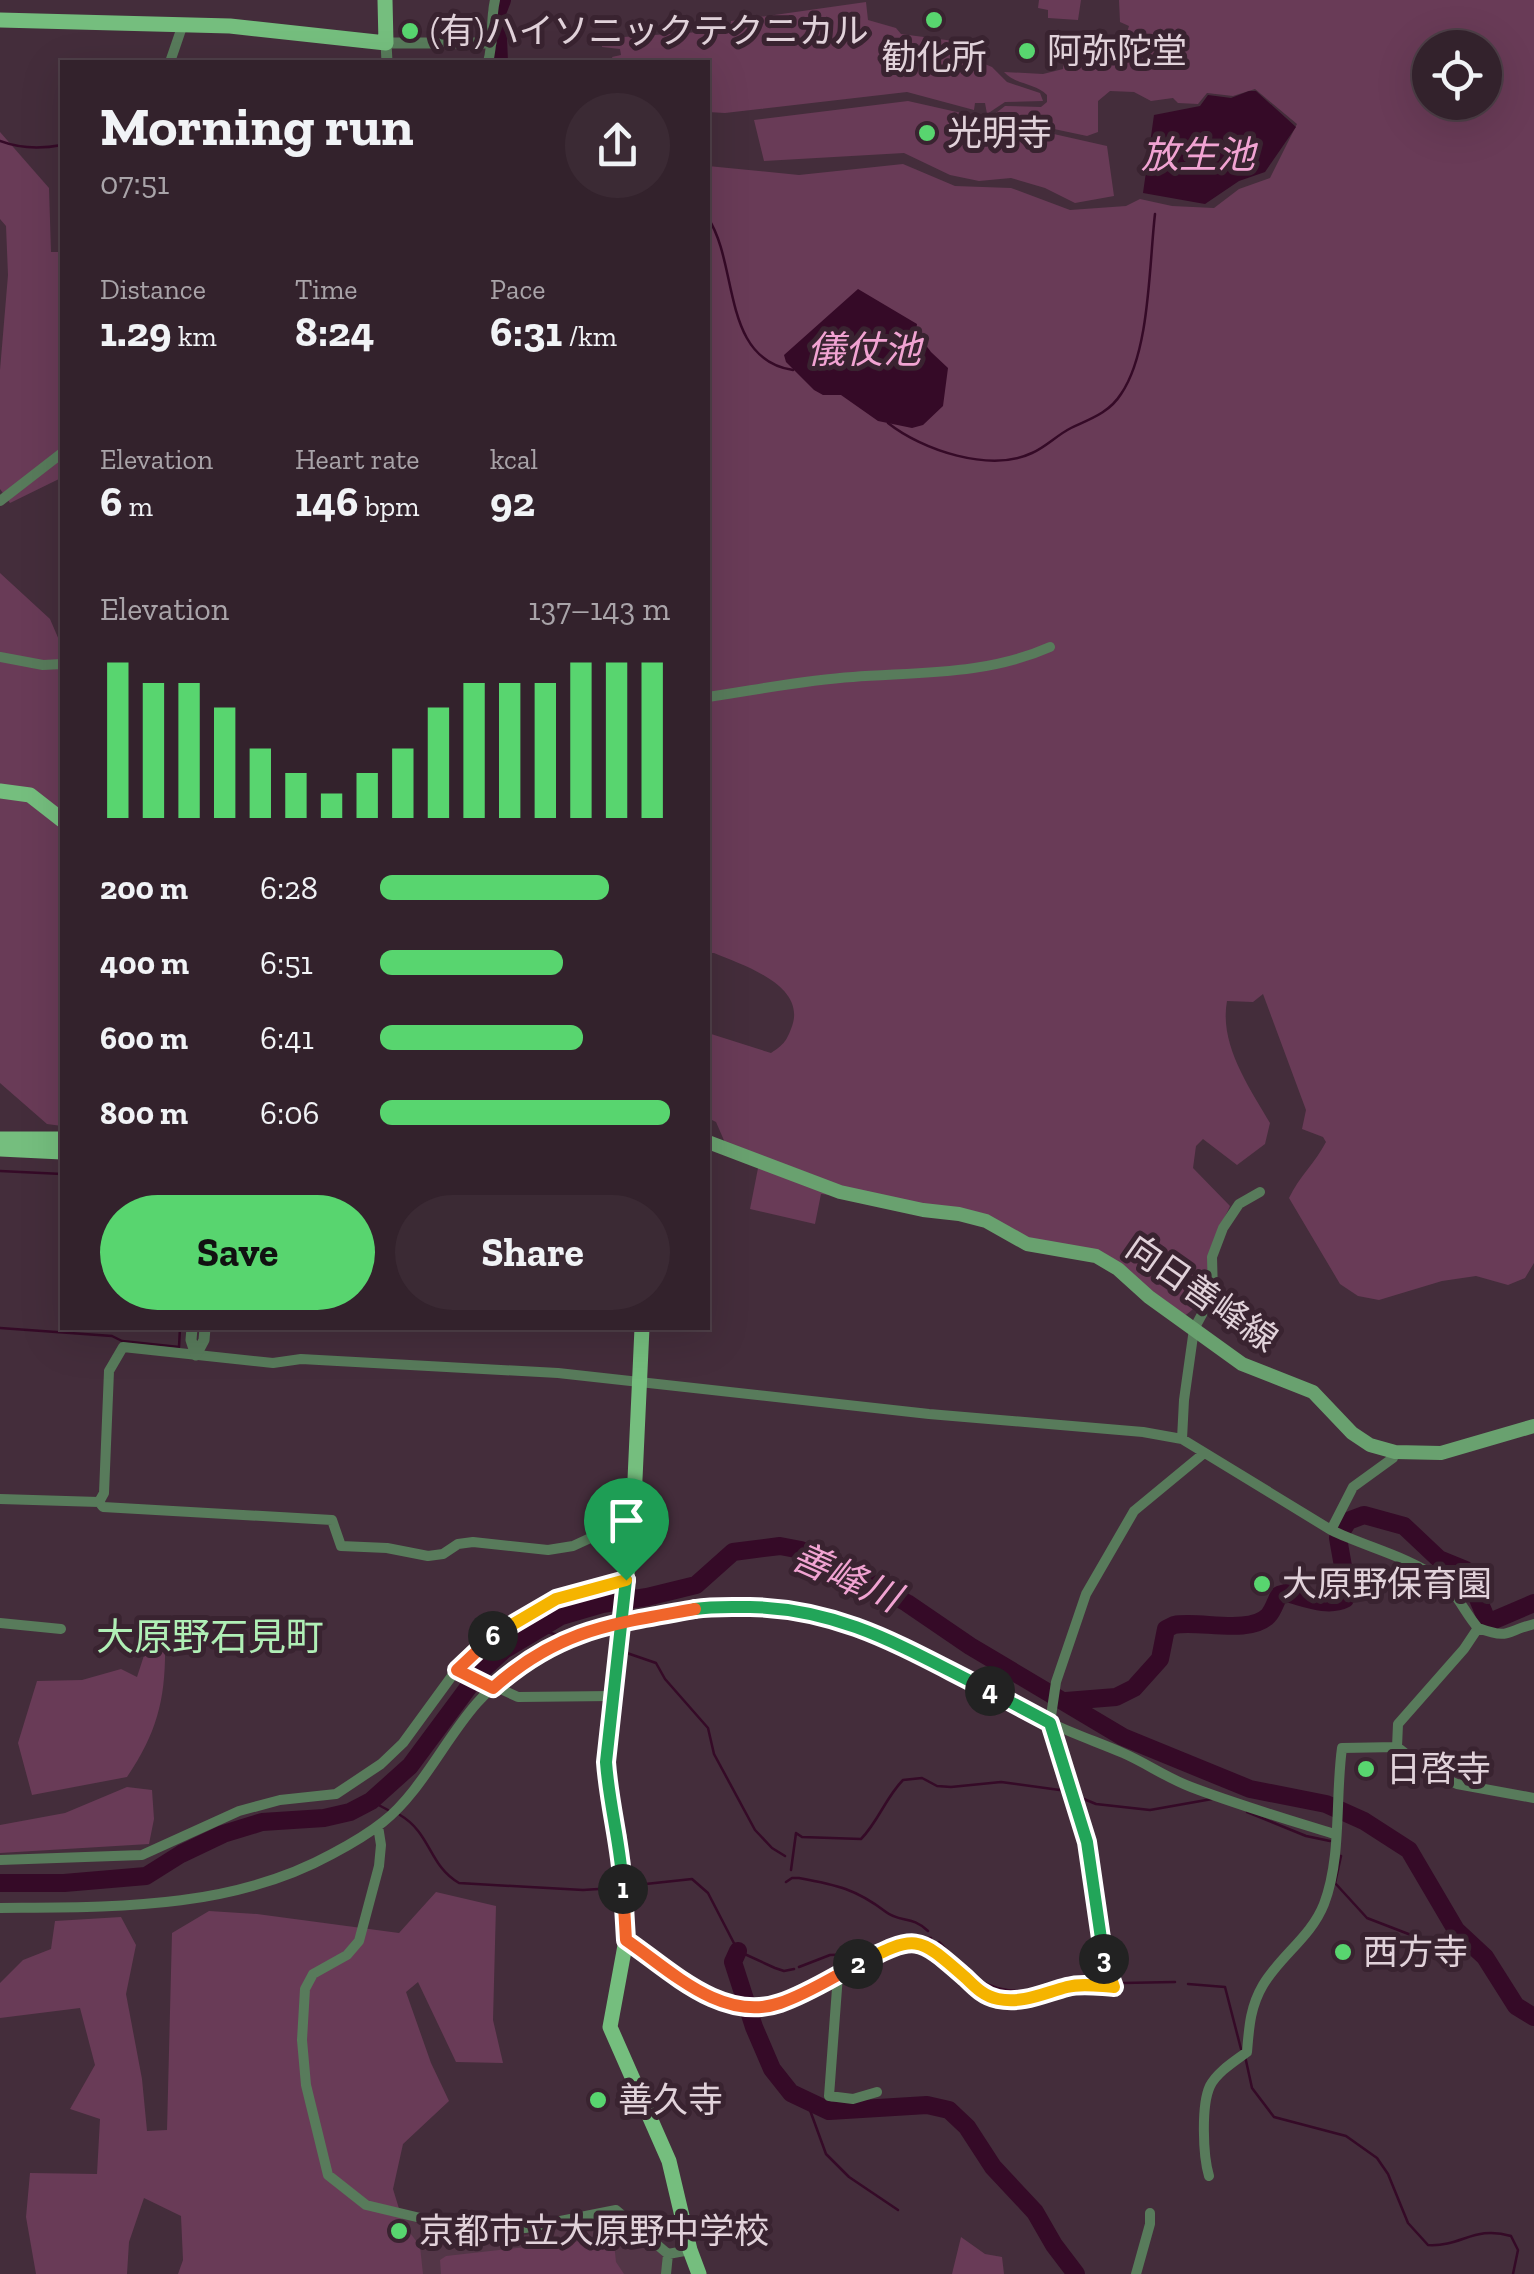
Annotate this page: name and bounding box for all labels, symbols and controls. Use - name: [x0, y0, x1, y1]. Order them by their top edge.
- marker: 勧化所: [923, 9, 945, 31]
- place label: (有)ハイソニックテクニカル: [430, 10, 869, 52]
- marker: (有)ハイソニックテクニカル: [399, 20, 421, 42]
- place label: 阿弥陀堂: [1047, 30, 1187, 72]
- map controls: [1412, 30, 1502, 120]
- button: locate: [1412, 30, 1502, 120]
- place label: 勧化所: [881, 36, 987, 78]
- marker: 阿弥陀堂: [1016, 40, 1038, 62]
- text: Morning run: [100, 93, 414, 159]
- button: share: [565, 93, 670, 198]
- place label: 光明寺: [947, 112, 1052, 154]
- marker: 光明寺: [916, 122, 938, 144]
- water label: 放生池: [1141, 132, 1259, 178]
- text: 07:51: [100, 164, 169, 202]
- text: Distance: [100, 273, 206, 306]
- text: Time: [295, 273, 358, 306]
- text: Pace: [490, 273, 546, 306]
- text: 1.29: [100, 306, 172, 357]
- text: 8:24: [295, 306, 375, 357]
- text: 6:31: [490, 306, 562, 357]
- text: km: [172, 320, 217, 353]
- text: /km: [562, 320, 617, 353]
- water label: 儀仗池: [807, 327, 925, 373]
- text: Elevation: [100, 443, 213, 476]
- text: Heart rate: [295, 443, 420, 476]
- text: kcal: [490, 443, 538, 476]
- text: 6: [100, 476, 123, 527]
- text: 146: [295, 476, 358, 527]
- text: 92: [490, 476, 535, 527]
- text: m: [123, 490, 153, 523]
- text: bpm: [358, 490, 419, 523]
- text: Elevation: [100, 590, 229, 628]
- text: 137–143 m: [528, 590, 670, 628]
- text: 200 m: [100, 869, 188, 907]
- text: 6:28: [260, 869, 318, 907]
- text: 400 m: [100, 944, 189, 982]
- text: 6:51: [260, 944, 313, 982]
- text: 600 m: [100, 1019, 188, 1057]
- text: 6:41: [260, 1019, 314, 1057]
- text: 800 m: [100, 1094, 188, 1132]
- text: 6:06: [260, 1094, 320, 1132]
- button: Save: [100, 1195, 375, 1310]
- button: Share: [395, 1195, 670, 1310]
- street label: 向日善峰線: [1118, 1226, 1286, 1360]
- pin: [584, 1478, 669, 1581]
- icon: arrive: [599, 1493, 654, 1548]
- water label: 善峰川: [785, 1533, 911, 1623]
- place label: 大原野保育園: [1282, 1563, 1492, 1605]
- marker: 大原野保育園: [1251, 1573, 1273, 1595]
- pin: 6: [468, 1611, 518, 1661]
- district label: 大原野石見町: [96, 1614, 324, 1660]
- text: 6: [485, 1619, 501, 1652]
- pin: 4: [965, 1666, 1015, 1716]
- text: 4: [982, 1674, 998, 1707]
- place label: 日啓寺: [1386, 1748, 1491, 1790]
- marker: 日啓寺: [1355, 1758, 1377, 1780]
- pin: 1: [598, 1864, 648, 1914]
- text: 1: [617, 1872, 629, 1905]
- place label: 西方寺: [1363, 1931, 1468, 1973]
- pin: 3: [1079, 1934, 1129, 1984]
- pin: 2: [833, 1939, 883, 1989]
- marker: 西方寺: [1332, 1941, 1354, 1963]
- text: 3: [1097, 1942, 1111, 1975]
- text: 2: [850, 1947, 866, 1980]
- place label: 善久寺: [618, 2079, 723, 2121]
- marker: 善久寺: [587, 2089, 609, 2111]
- place label: 京都市立大原野中学校: [419, 2210, 769, 2252]
- marker: 京都市立大原野中学校: [388, 2220, 410, 2242]

